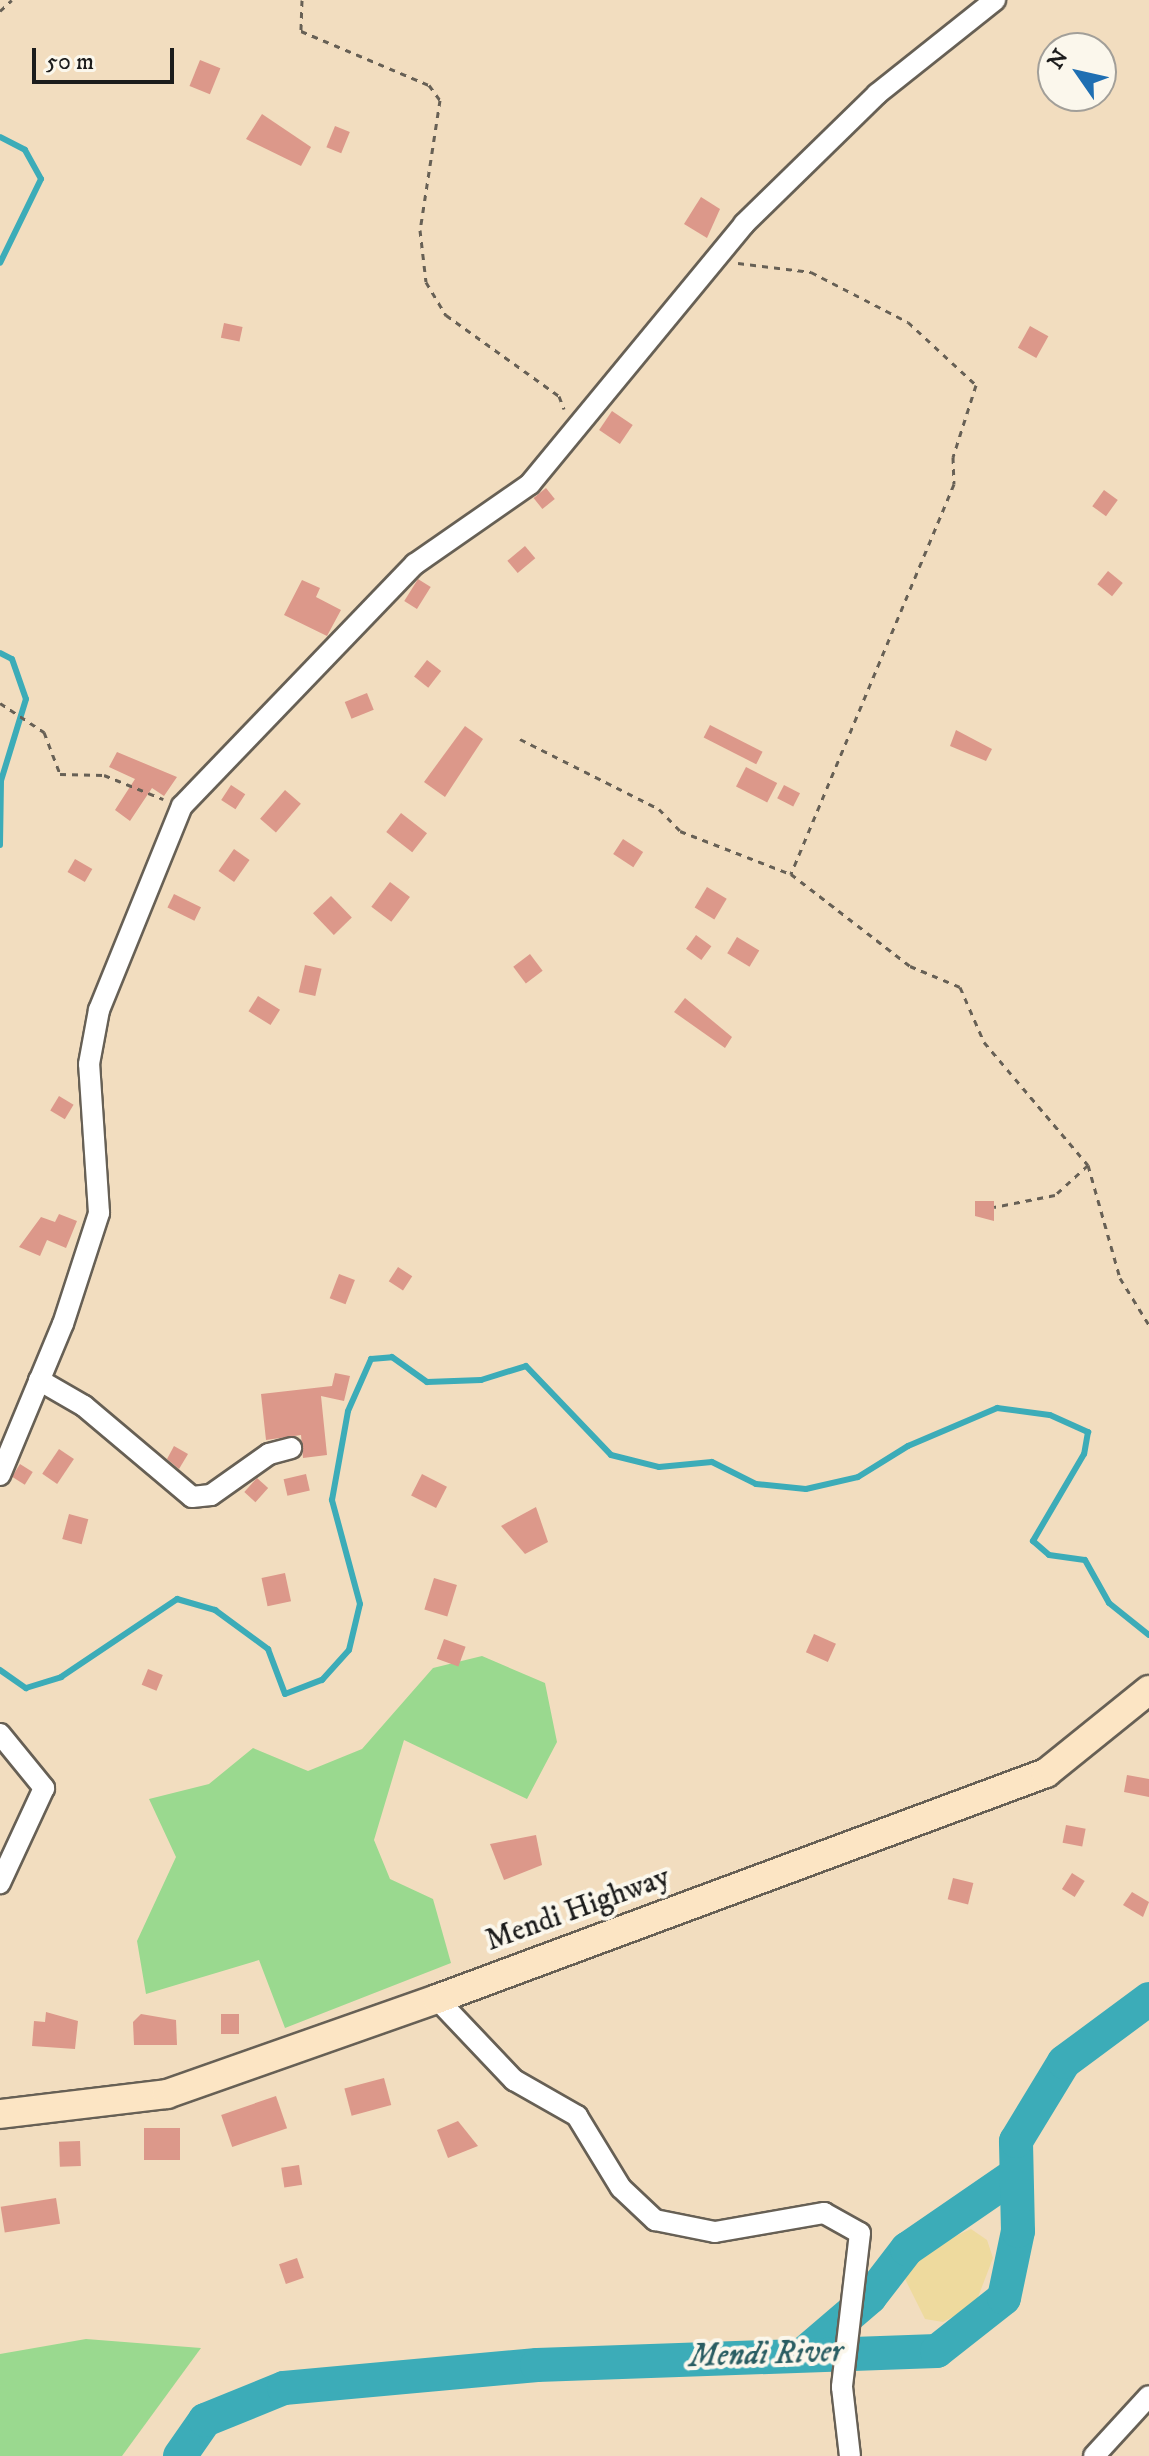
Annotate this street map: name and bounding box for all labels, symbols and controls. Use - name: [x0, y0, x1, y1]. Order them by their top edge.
- scale bar: [36, 32, 178, 82]
- north arrow: [1037, 32, 1117, 112]
- text: N: [1042, 44, 1075, 74]
- text: 50 m: [46, 47, 94, 77]
- street label: Mendi Highway: [481, 1860, 675, 1960]
- water label: Mendi River: [689, 2333, 843, 2377]

